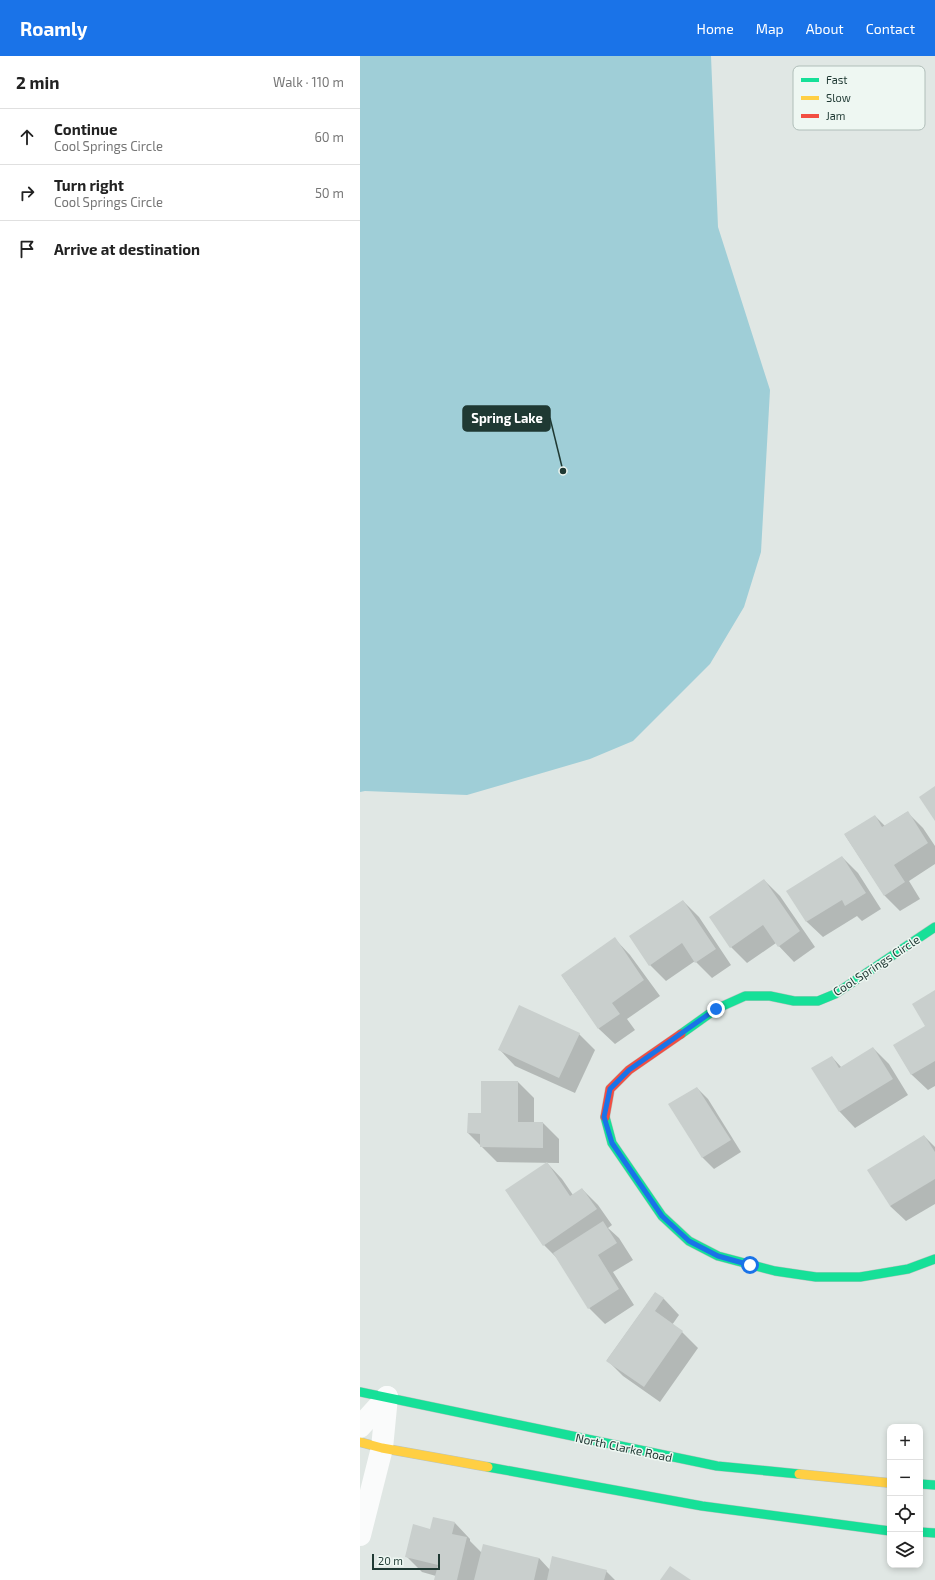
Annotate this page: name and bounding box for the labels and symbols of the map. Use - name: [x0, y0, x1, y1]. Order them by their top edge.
- legend: [793, 66, 925, 130]
- text: Fast: [826, 73, 848, 86]
- text: Slow: [826, 91, 851, 104]
- text: Jam: [826, 109, 845, 122]
- callout: Spring Lake: [463, 406, 550, 431]
- text: Spring Lake: [471, 410, 543, 426]
- street label: Cool Springs Circle: [830, 932, 922, 998]
- route end: [707, 1000, 725, 1018]
- route start: [741, 1256, 759, 1274]
- street label: North Clarke Road: [574, 1430, 674, 1464]
- scale bar: [372, 1552, 440, 1571]

